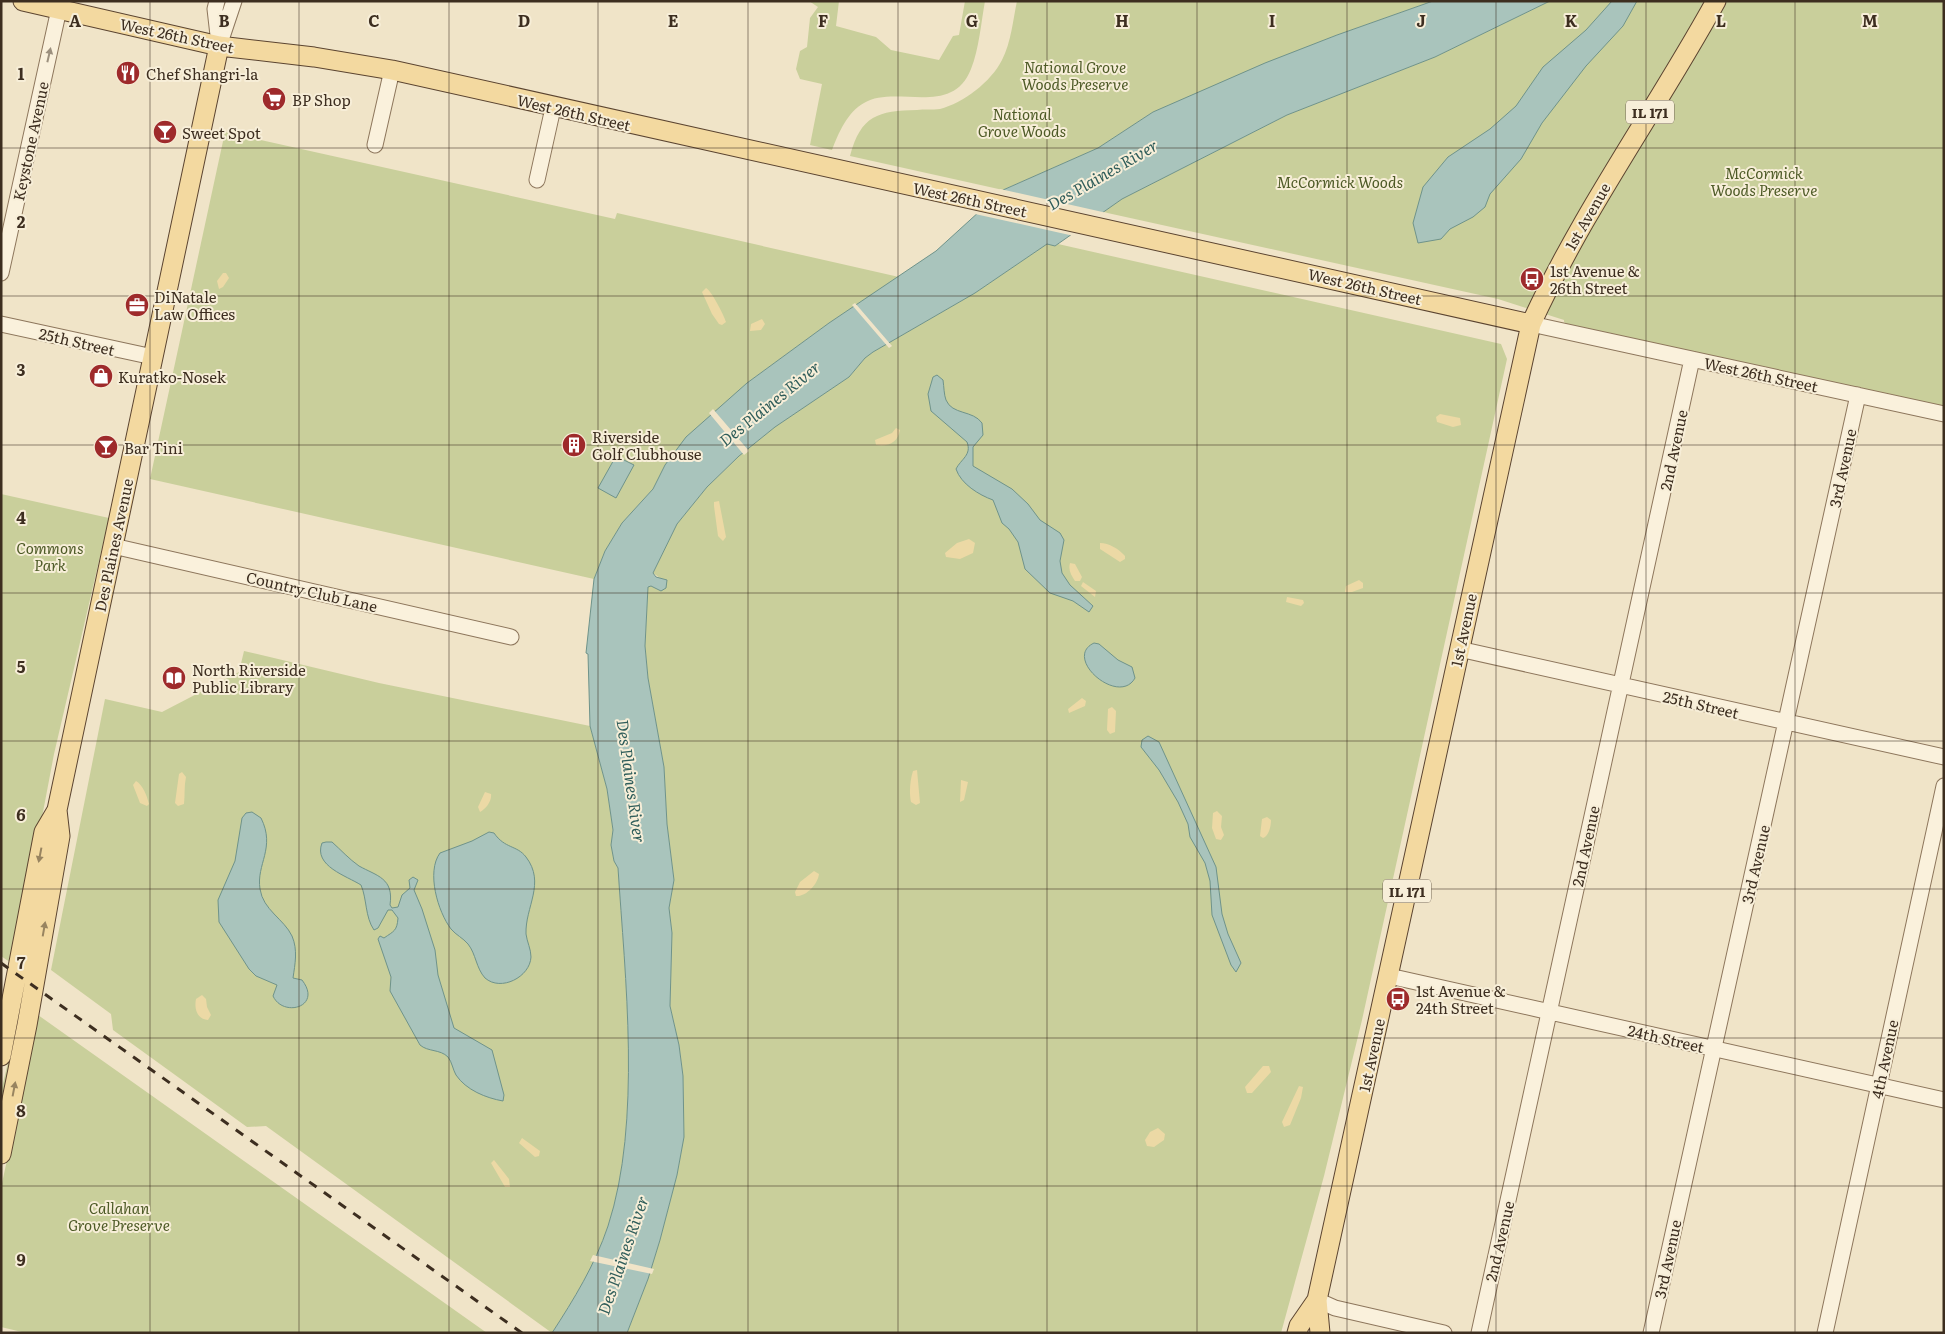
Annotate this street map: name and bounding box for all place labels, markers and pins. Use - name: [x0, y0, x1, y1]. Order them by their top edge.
- restaurant icon: Chef Shangri-la: [115, 60, 141, 86]
- place label: Chef Shangri-la: [146, 62, 259, 85]
- supermarket icon: BP Shop: [261, 86, 287, 112]
- place label: BP Shop: [292, 88, 351, 111]
- bar icon: Sweet Spot: [152, 119, 178, 145]
- place label: Sweet Spot: [182, 121, 261, 144]
- place label: 1st Avenue & 26th Street: [1550, 259, 1640, 299]
- bus stop icon: 1st Avenue & 26th Street: [1519, 266, 1545, 292]
- place label: DiNatale Law Offices: [154, 285, 235, 325]
- office icon: DiNatale Law Offices: [124, 292, 150, 318]
- shop icon: Kuratko-Nosek: [88, 363, 114, 389]
- place label: Kuratko-Nosek: [118, 365, 227, 388]
- place label: Riverside Golf Clubhouse: [592, 425, 702, 465]
- building icon: Riverside Golf Clubhouse: [561, 432, 587, 458]
- bar icon: Bar Tini: [93, 434, 119, 460]
- place label: Bar Tini: [124, 436, 183, 459]
- place label: North Riverside Public Library: [192, 658, 306, 698]
- library icon: North Riverside Public Library: [161, 665, 187, 691]
- place label: 1st Avenue & 24th Street: [1416, 979, 1506, 1019]
- bus stop icon: 1st Avenue & 24th Street: [1385, 986, 1411, 1012]

